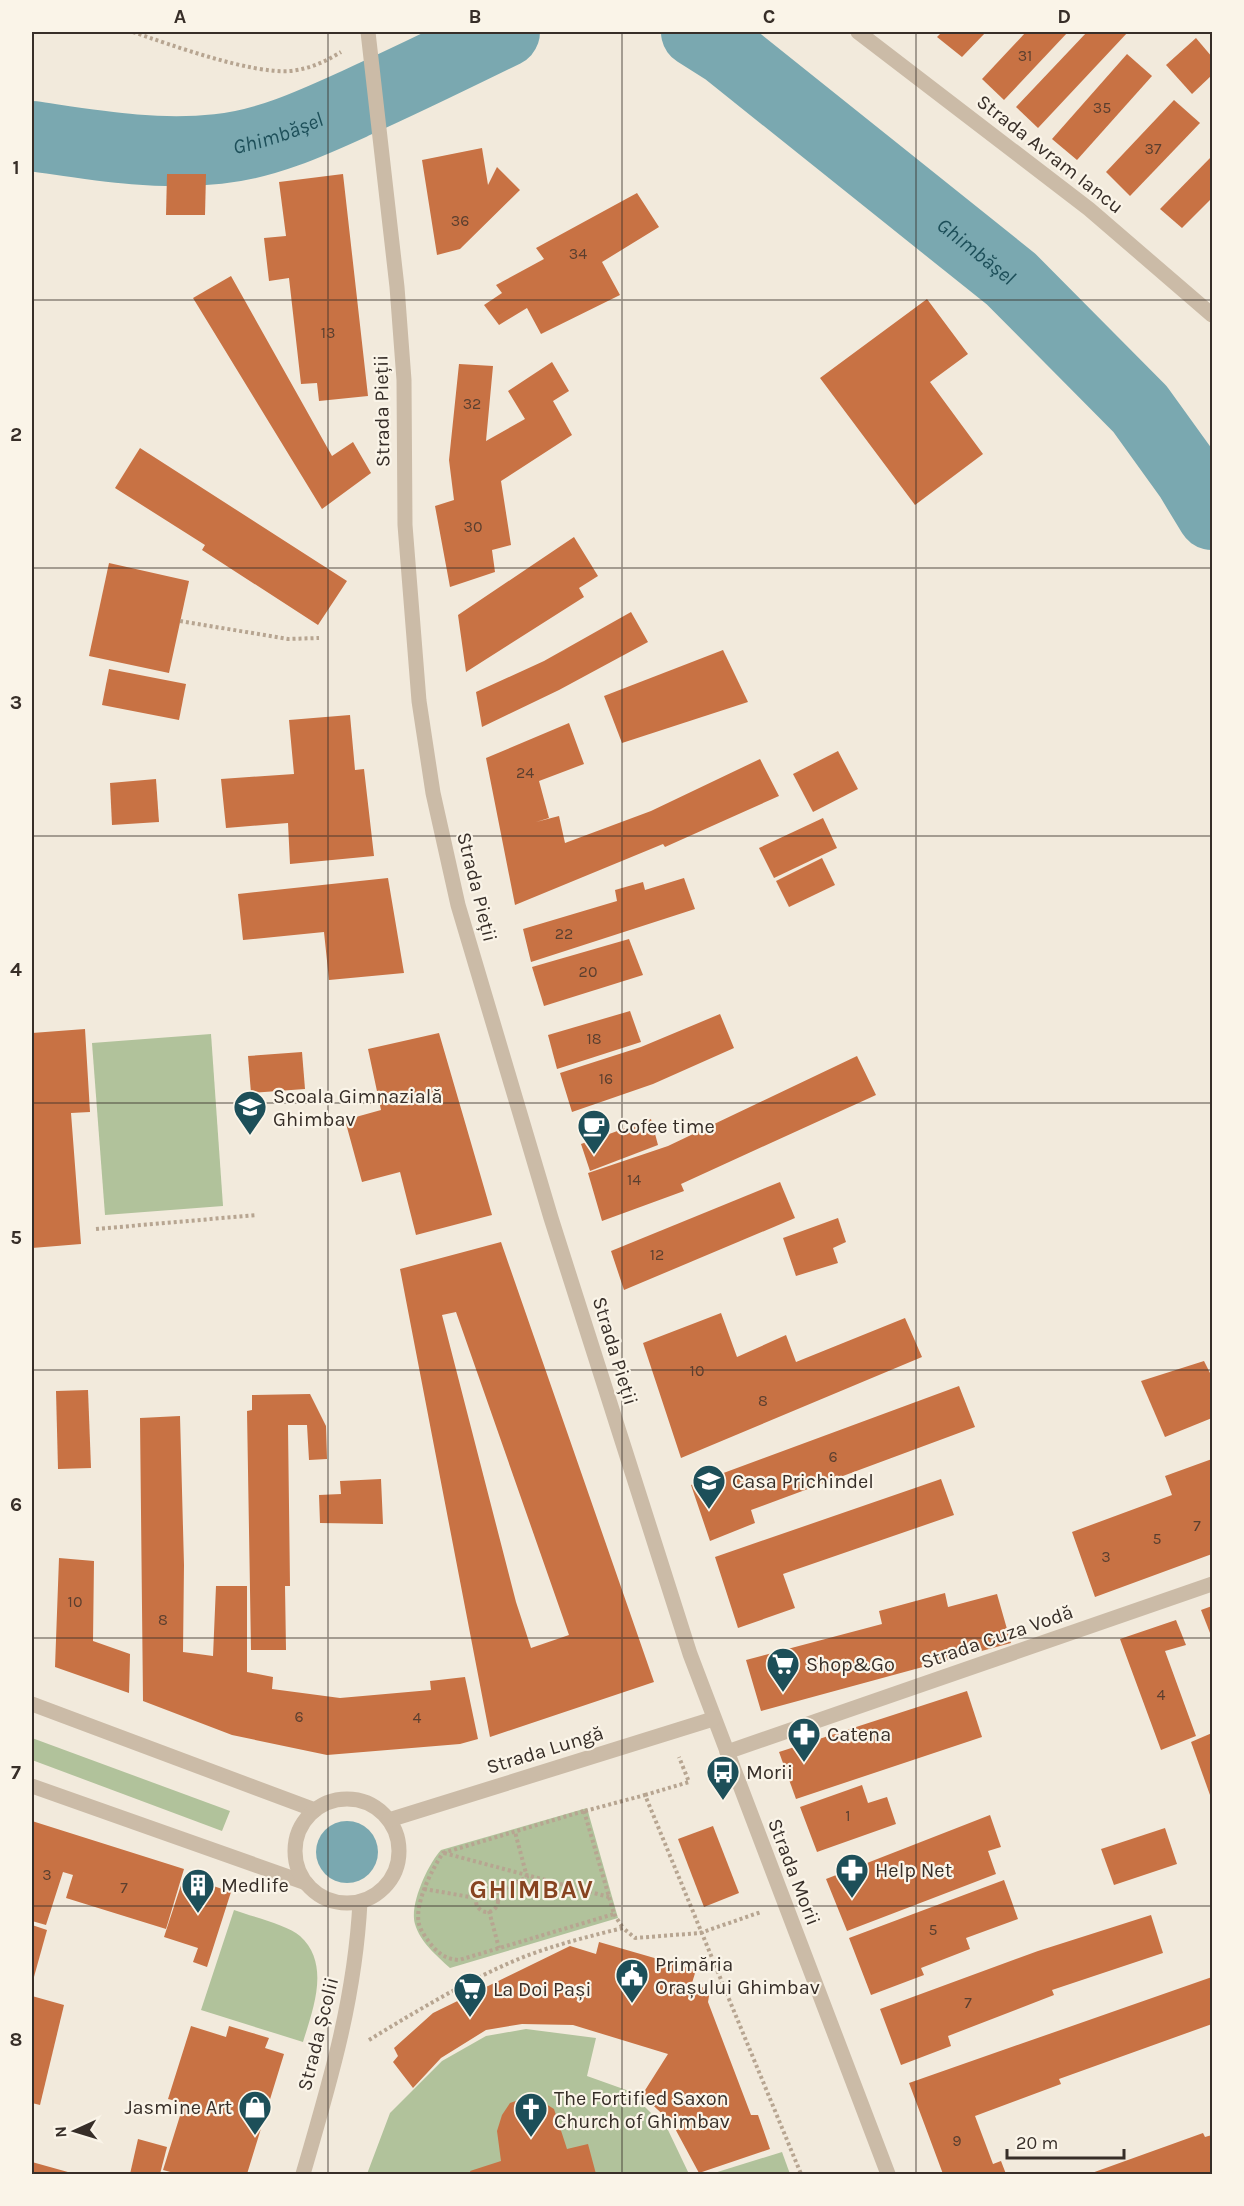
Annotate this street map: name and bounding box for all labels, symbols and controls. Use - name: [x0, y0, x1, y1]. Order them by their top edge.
- text: A: [174, 5, 187, 28]
- text: B: [469, 5, 481, 28]
- text: C: [763, 5, 775, 28]
- text: D: [1057, 5, 1071, 28]
- house number: 31: [1018, 46, 1032, 65]
- street label: Strada Avram Iancu: [972, 90, 1128, 218]
- house number: 35: [1093, 98, 1111, 117]
- water label: Ghimbășel: [231, 107, 327, 159]
- house number: 37: [1145, 139, 1162, 158]
- text: 1: [12, 156, 20, 179]
- house number: 36: [451, 211, 469, 230]
- water label: Ghimbășel: [932, 213, 1020, 290]
- house number: 34: [569, 244, 587, 263]
- house number: 13: [321, 323, 335, 342]
- street label: Strada Pieții: [370, 355, 394, 467]
- house number: 32: [463, 394, 481, 413]
- text: 2: [10, 423, 22, 446]
- house number: 30: [464, 517, 482, 536]
- text: 3: [10, 691, 22, 714]
- house number: 24: [516, 763, 534, 782]
- street label: Strada Pieții: [452, 830, 502, 944]
- house number: 22: [555, 924, 573, 943]
- text: 4: [10, 958, 22, 981]
- house number: 20: [579, 962, 597, 981]
- house number: 18: [586, 1029, 602, 1048]
- house number: 16: [599, 1069, 613, 1088]
- place label: Scoala Gimnazială Ghimbav: [273, 1085, 442, 1131]
- school or university icon: Scoala Gimnazială Ghimbav: [232, 1089, 268, 1136]
- cafe icon: Cofee time: [576, 1108, 612, 1155]
- place label: Cofee time: [617, 1115, 715, 1138]
- house number: 14: [627, 1170, 641, 1189]
- text: 5: [10, 1226, 22, 1249]
- house number: 12: [650, 1245, 664, 1264]
- street label: Strada Pieții: [588, 1294, 642, 1408]
- house number: 10: [690, 1361, 704, 1380]
- house number: 8: [758, 1391, 768, 1410]
- house number: 6: [828, 1447, 838, 1466]
- school or university icon: Casa Prichindel: [691, 1463, 727, 1510]
- place label: Casa Prichindel: [732, 1470, 874, 1493]
- text: 6: [10, 1493, 22, 1516]
- house number: 7: [1193, 1516, 1201, 1535]
- house number: 5: [1152, 1529, 1162, 1548]
- house number: 3: [1101, 1547, 1111, 1566]
- house number: 10: [68, 1592, 82, 1611]
- street label: Strada Cuza Vodă: [918, 1600, 1076, 1674]
- house number: 8: [158, 1610, 168, 1629]
- supermarket icon: Shop&Go: [765, 1646, 801, 1693]
- place label: Shop&Go: [806, 1653, 895, 1676]
- house number: 4: [1157, 1685, 1166, 1704]
- house number: 6: [294, 1707, 304, 1726]
- house number: 4: [413, 1708, 422, 1727]
- pharmacy icon: Catena: [786, 1716, 822, 1763]
- street label: Strada Lungă: [484, 1721, 606, 1779]
- place label: Catena: [827, 1723, 891, 1746]
- bus stop icon: Morii: [705, 1754, 741, 1801]
- text: 7: [11, 1761, 21, 1784]
- place label: Morii: [746, 1761, 793, 1784]
- house number: 1: [845, 1806, 851, 1825]
- street label: Strada Morii: [763, 1815, 825, 1929]
- pharmacy icon: Help Net: [834, 1852, 870, 1899]
- place label: Help Net: [875, 1859, 953, 1882]
- house number: 3: [42, 1865, 52, 1884]
- building icon: Medlife: [180, 1867, 216, 1914]
- place label: Medlife: [221, 1874, 289, 1897]
- district label: GHIMBAV: [469, 1874, 595, 1905]
- house number: 7: [120, 1878, 128, 1897]
- house number: 5: [928, 1920, 938, 1939]
- place label: Primăria Orașului Ghimbav: [655, 1953, 820, 1999]
- public building icon: Primăria Orașului Ghimbav: [614, 1957, 650, 2004]
- supermarket icon: La Doi Pași: [452, 1971, 488, 2018]
- street label: Strada Școlii: [293, 1975, 343, 2093]
- place label: La Doi Pași: [493, 1978, 592, 2001]
- house number: 7: [964, 1993, 972, 2012]
- text: 8: [10, 2028, 22, 2051]
- place label: The Fortified Saxon Church of Ghimbav: [554, 2087, 730, 2133]
- shop icon: Jasmine Art: [237, 2089, 273, 2136]
- church icon: The Fortified Saxon Church of Ghimbav: [513, 2091, 549, 2138]
- place label: Jasmine Art: [124, 2096, 232, 2119]
- north arrow: [45, 2101, 105, 2161]
- scale bar: [1007, 2122, 1124, 2160]
- text: N: [51, 2126, 70, 2138]
- house number: 9: [952, 2131, 962, 2150]
- text: 20 m: [1016, 2132, 1058, 2154]

